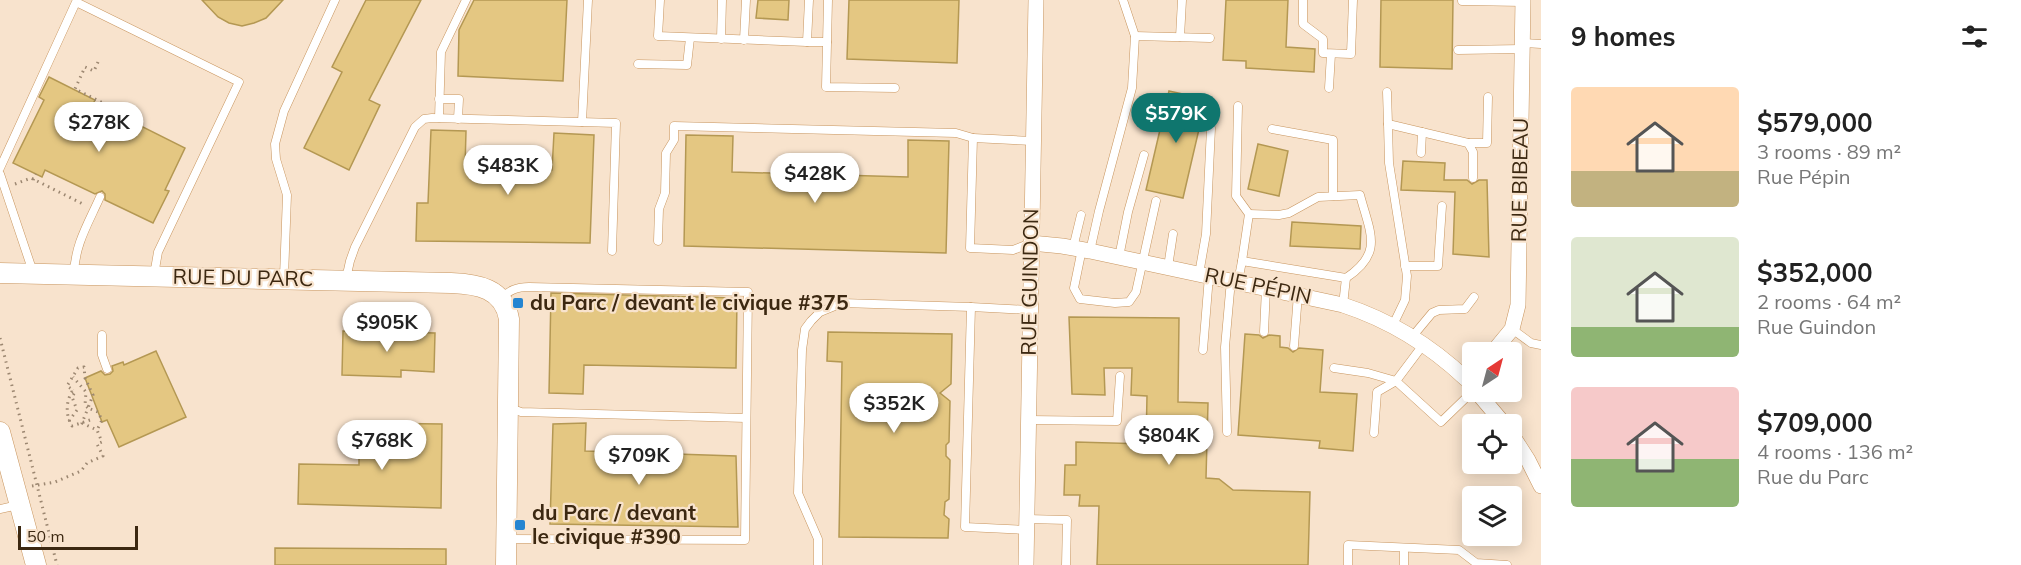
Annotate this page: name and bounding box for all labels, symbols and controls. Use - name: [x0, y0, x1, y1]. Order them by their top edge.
- text: 9 homes: [1571, 20, 1675, 53]
- icon: filters: [1958, 20, 1991, 53]
- pin: $579K: [1134, 93, 1218, 144]
- text: $579K: [1145, 100, 1207, 125]
- pin: $278K: [57, 102, 141, 153]
- text: $579,000: [1757, 106, 1873, 139]
- text: $278K: [68, 109, 130, 134]
- icon: home: [1619, 111, 1691, 183]
- street label: RUE BIBEAU: [1505, 118, 1533, 242]
- text: 3 rooms · 89 m²: [1757, 139, 1901, 164]
- pin: $483K: [466, 145, 550, 196]
- text: $483K: [477, 152, 539, 177]
- pin: $428K: [773, 153, 857, 204]
- text: $428K: [784, 160, 846, 185]
- text: Rue Pépin: [1757, 164, 1850, 189]
- street label: RUE GUINDON: [1015, 208, 1043, 356]
- text: $352,000: [1757, 256, 1873, 289]
- street label: RUE PÉPIN: [1202, 261, 1314, 309]
- icon: home: [1619, 261, 1691, 333]
- street label: RUE DU PARC: [173, 263, 314, 291]
- place label: du Parc / devant le civique #375: [530, 289, 849, 315]
- text: 2 rooms · 64 m²: [1757, 289, 1901, 314]
- marker: du Parc / devant le civique #375: [511, 296, 525, 310]
- pin: $905K: [345, 302, 429, 353]
- text: $905K: [356, 309, 418, 334]
- text: Rue Guindon: [1757, 314, 1876, 339]
- north arrow: [1462, 342, 1522, 402]
- map controls: [1462, 342, 1522, 546]
- pin: $352K: [852, 383, 936, 434]
- text: $352K: [863, 390, 925, 415]
- text: $709,000: [1757, 406, 1873, 439]
- icon: home: [1619, 411, 1691, 483]
- button: locate: [1462, 414, 1522, 474]
- pin: $804K: [1127, 415, 1211, 466]
- pin: $768K: [340, 420, 424, 471]
- text: $804K: [1138, 422, 1200, 447]
- text: $768K: [351, 427, 413, 452]
- pin: $709K: [597, 435, 681, 486]
- text: 4 rooms · 136 m²: [1757, 439, 1913, 464]
- text: $709K: [608, 442, 670, 467]
- text: Rue du Parc: [1757, 464, 1869, 489]
- button: layers: [1462, 486, 1522, 546]
- place label: du Parc / devant le civique #390: [532, 499, 696, 549]
- marker: du Parc / devant le civique #390: [513, 518, 527, 532]
- scale bar: [18, 523, 138, 550]
- text: 50 m: [27, 526, 64, 546]

